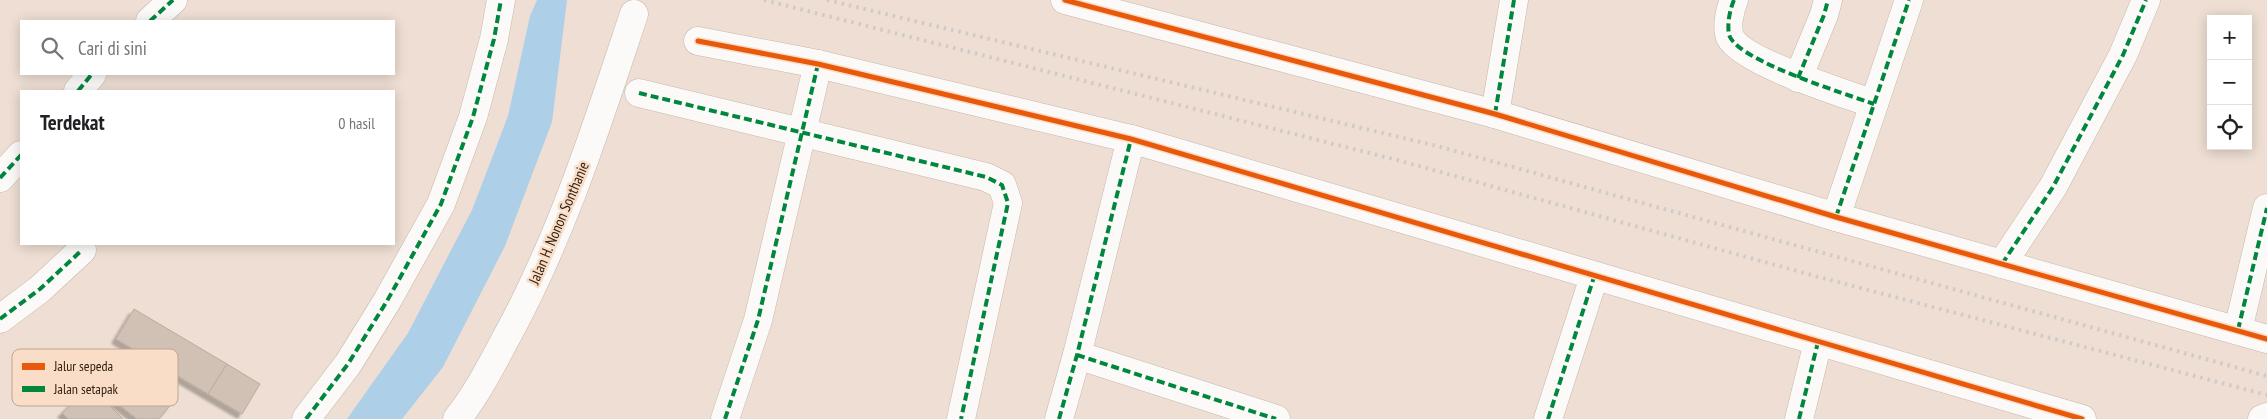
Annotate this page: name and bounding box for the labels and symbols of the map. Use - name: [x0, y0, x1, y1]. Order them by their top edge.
- street label: Jalan H. Nonon Sonthanie: [524, 159, 593, 288]
- legend: [12, 349, 178, 406]
- text: Jalur sepeda: [53, 357, 113, 375]
- text: Jalan setapak: [53, 380, 119, 398]

